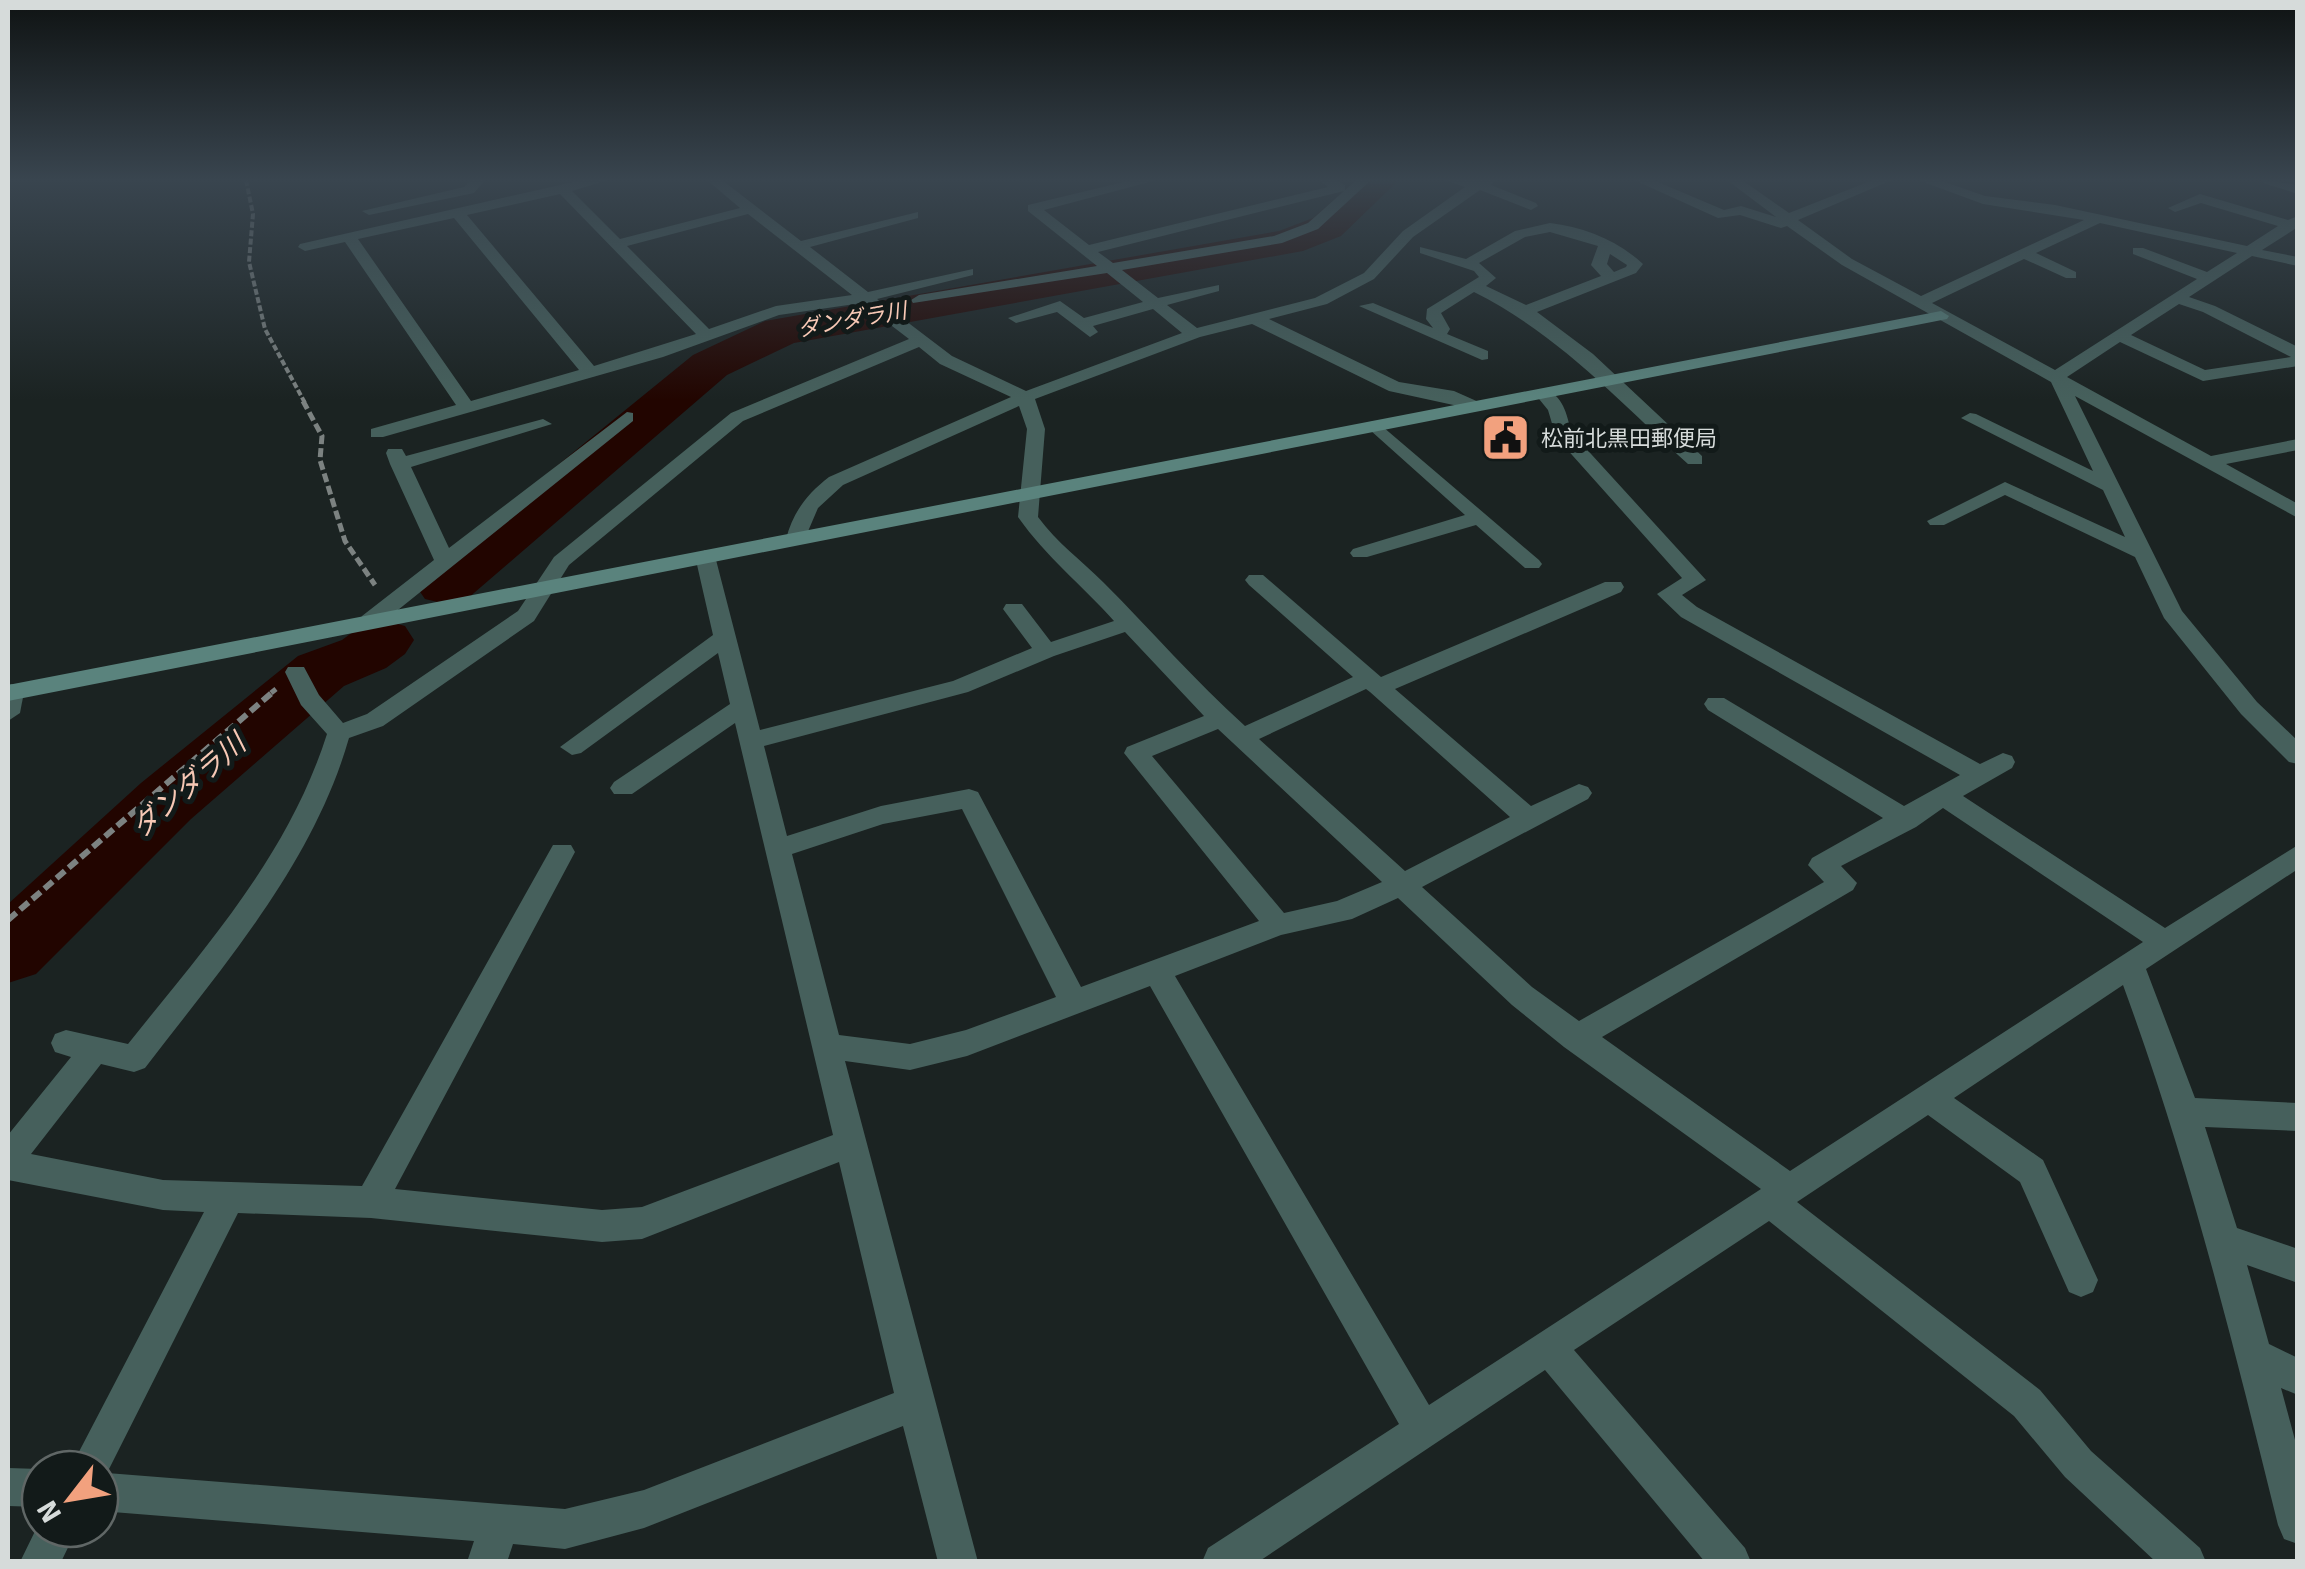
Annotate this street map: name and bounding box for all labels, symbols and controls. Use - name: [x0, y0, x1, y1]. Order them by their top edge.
- water label: ダンダラ川: [796, 296, 911, 342]
- public building icon: 松前北黒田郵便局: [1480, 412, 1532, 464]
- place label: 松前北黒田郵便局: [1541, 425, 1717, 452]
- water label: ダンダラ川: [125, 725, 255, 845]
- north arrow: [20, 1449, 120, 1549]
- text: N: [30, 1494, 69, 1528]

